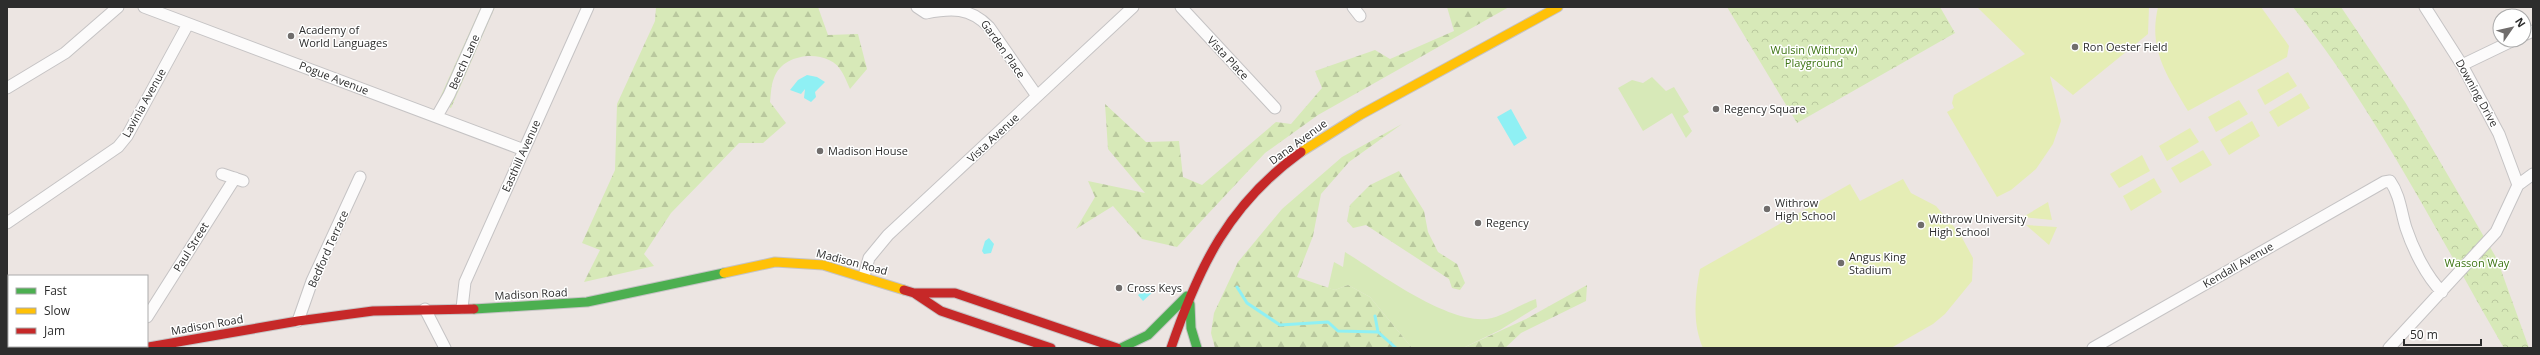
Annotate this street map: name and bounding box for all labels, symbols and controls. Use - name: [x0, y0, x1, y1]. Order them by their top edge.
- north arrow: [2492, 8, 2532, 48]
- text: N: [2512, 14, 2529, 30]
- street label: Garden Place: [978, 17, 1029, 81]
- place label: Academy of World Languages: [299, 22, 387, 50]
- marker: Academy of World Languages: [286, 31, 296, 41]
- street label: Beech Lane: [445, 32, 482, 92]
- street label: Vista Place: [1204, 33, 1252, 83]
- place label: Ron Oester Field: [2083, 39, 2168, 54]
- park label: Wulsin (Withrow) Playground: [1770, 42, 1858, 70]
- marker: Ron Oester Field: [2070, 42, 2080, 52]
- street label: Downing Drive: [2453, 56, 2502, 129]
- street label: Pogue Avenue: [297, 57, 371, 98]
- street label: Lavinia Avenue: [118, 65, 169, 140]
- place label: Regency Square: [1724, 101, 1806, 116]
- marker: Regency Square: [1711, 104, 1721, 114]
- street label: Vista Avenue: [963, 110, 1022, 166]
- street label: Dana Avenue: [1266, 116, 1330, 168]
- street label: Easthill Avenue: [498, 117, 543, 194]
- place label: Madison House: [828, 143, 908, 158]
- marker: Madison House: [815, 146, 825, 156]
- place label: Withrow High School: [1775, 195, 1836, 223]
- marker: Withrow High School: [1762, 204, 1772, 214]
- street label: Bedford Terrace: [304, 208, 351, 290]
- place label: Withrow University High School: [1929, 211, 2027, 239]
- place label: Regency: [1486, 215, 1529, 230]
- marker: Regency: [1473, 218, 1483, 228]
- street label: Paul Street: [169, 219, 212, 274]
- marker: Withrow University High School: [1916, 220, 1926, 230]
- street label: Kendall Avenue: [2200, 238, 2276, 291]
- street label: Madison Road: [815, 245, 889, 278]
- place label: Angus King Stadium: [1849, 249, 1906, 277]
- park label: Wasson Way: [2445, 255, 2510, 270]
- marker: Angus King Stadium: [1836, 258, 1846, 268]
- legend: [8, 275, 148, 347]
- place label: Cross Keys: [1127, 280, 1182, 295]
- text: Fast: [44, 282, 67, 299]
- marker: Cross Keys: [1114, 283, 1124, 293]
- street label: Madison Road: [494, 284, 568, 303]
- text: Slow: [44, 302, 71, 319]
- street label: Madison Road: [170, 311, 244, 338]
- scale bar: [2404, 321, 2481, 347]
- text: Jam: [43, 322, 65, 339]
- text: 50 m: [2410, 326, 2438, 343]

